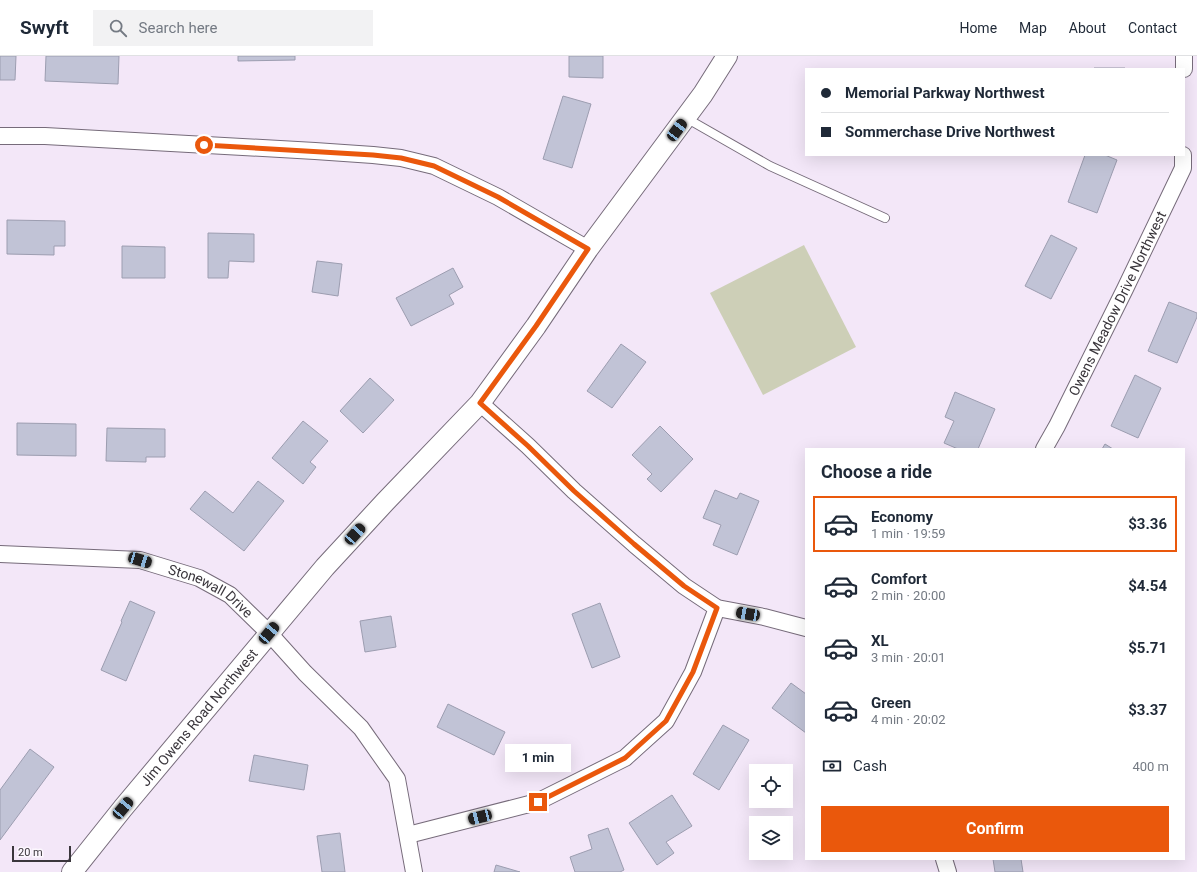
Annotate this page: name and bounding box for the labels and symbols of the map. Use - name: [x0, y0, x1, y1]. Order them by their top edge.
- car: [665, 117, 689, 143]
- route start: [195, 136, 213, 154]
- street label: Owens Meadow Drive Northwest: [1065, 208, 1169, 398]
- car: [343, 521, 367, 547]
- car: [127, 551, 153, 569]
- street label: Stonewall Drive: [166, 561, 256, 621]
- car: [735, 606, 761, 622]
- car: [257, 620, 281, 646]
- street label: Jim Owens Road Northwest: [137, 645, 261, 789]
- callout: 1 min: [505, 744, 571, 772]
- route end: [529, 793, 547, 811]
- car: [111, 795, 135, 821]
- car: [467, 808, 493, 826]
- scale bar: [12, 844, 71, 863]

